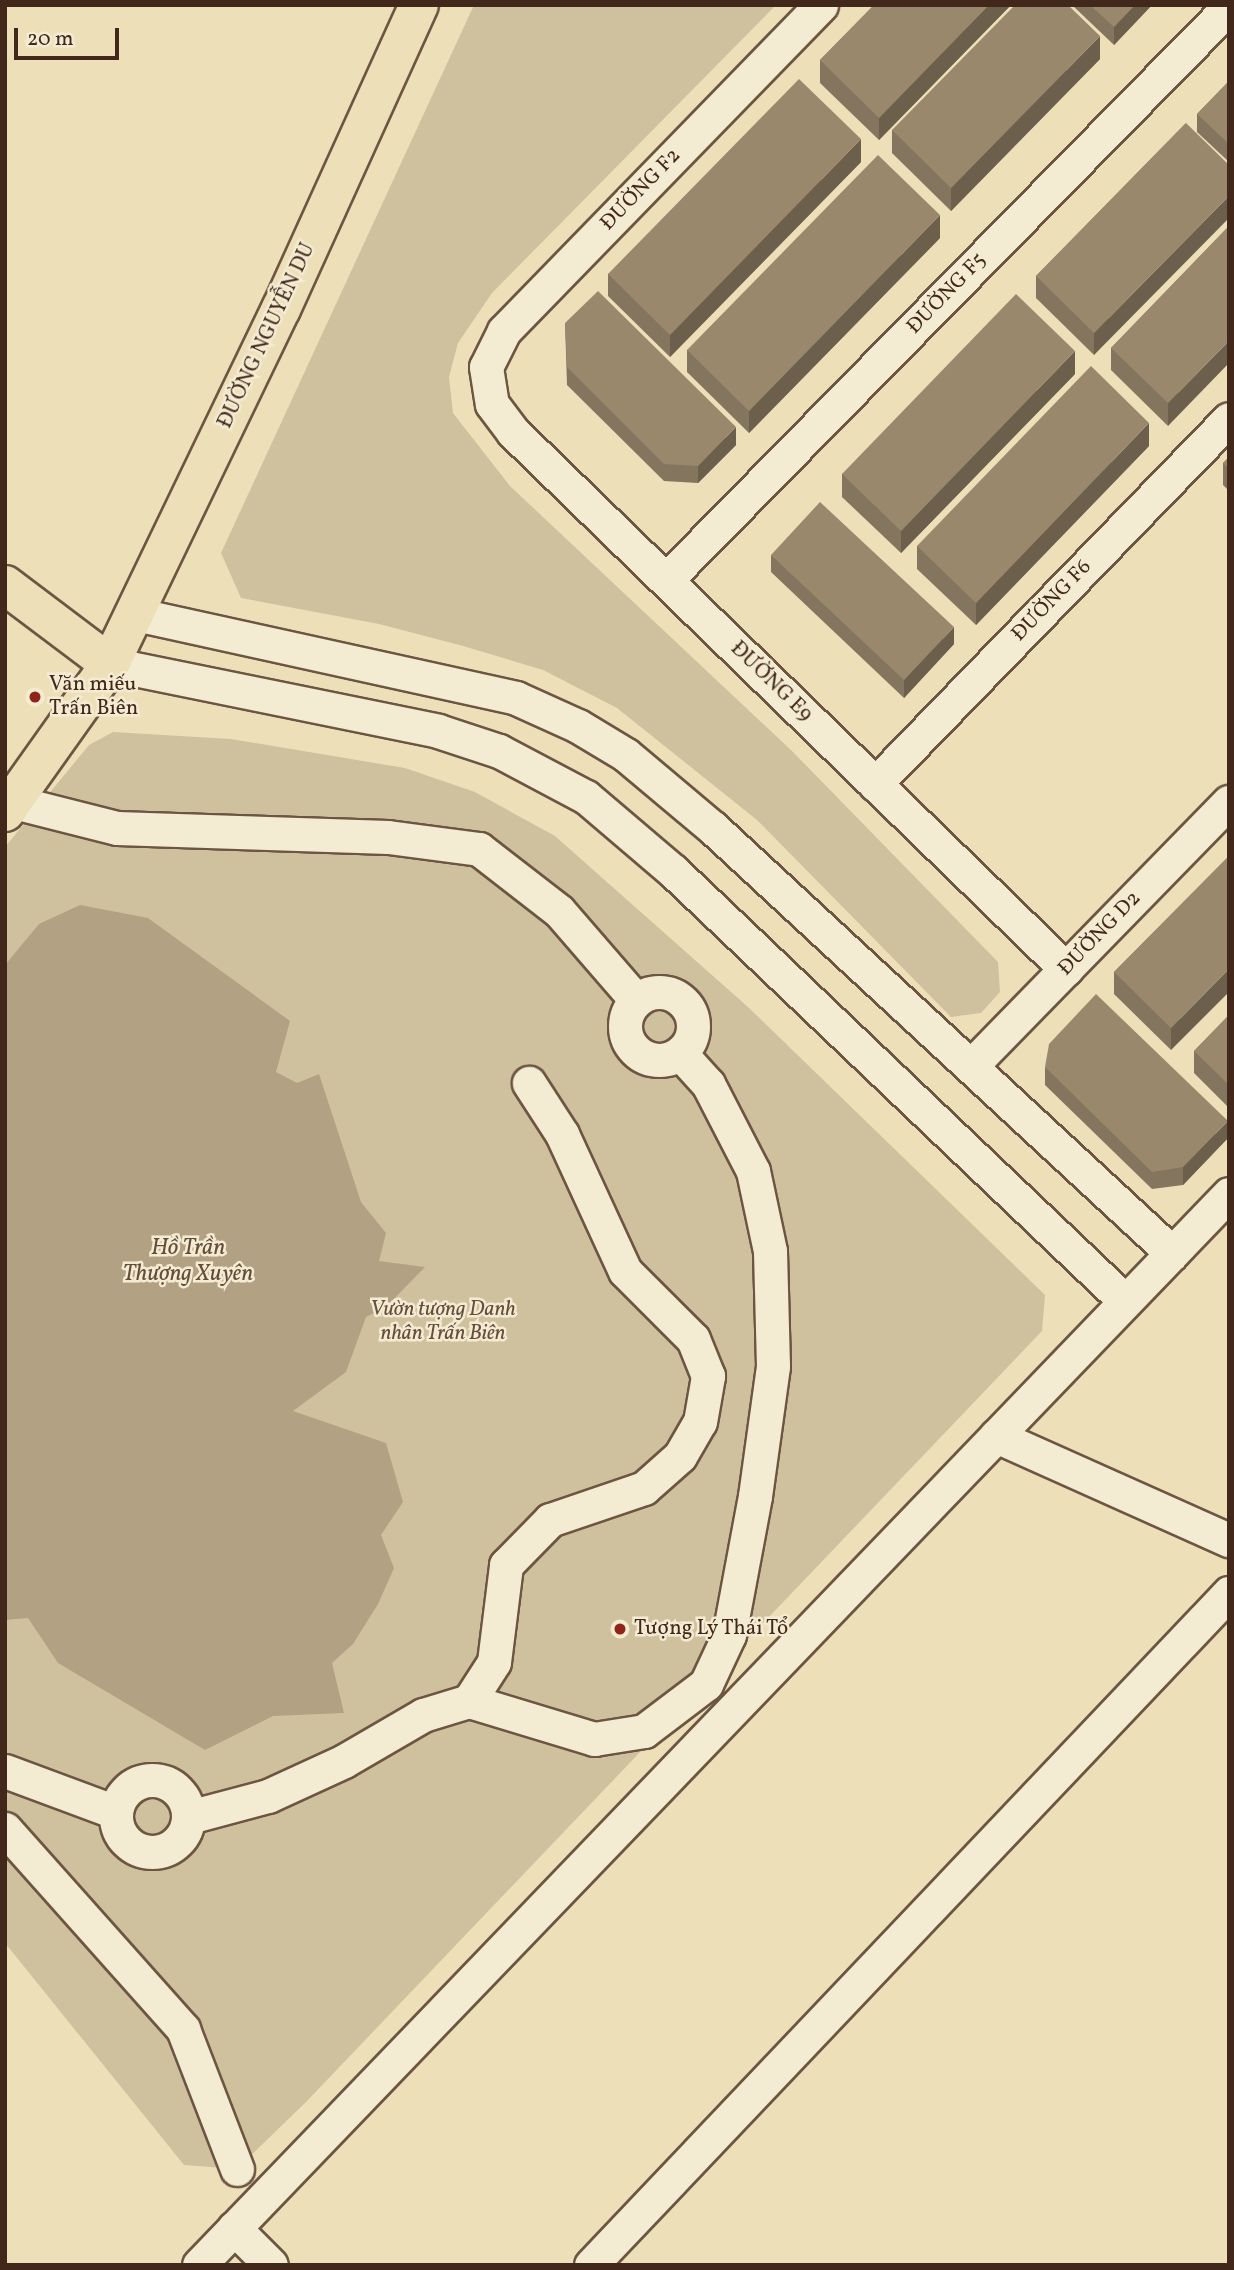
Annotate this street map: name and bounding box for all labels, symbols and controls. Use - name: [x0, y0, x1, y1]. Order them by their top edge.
- scale bar: [18, 14, 122, 58]
- text: 20 m: [27, 25, 73, 54]
- street label: ĐƯỜNG F2: [596, 144, 686, 236]
- street label: ĐƯỜNG NGUYỄN DU: [213, 239, 321, 433]
- street label: ĐƯỜNG F5: [902, 248, 992, 340]
- street label: ĐƯỜNG F6: [1007, 555, 1097, 647]
- street label: ĐƯỜNG E9: [725, 637, 817, 727]
- place label: Văn miếu Trấn Biên: [49, 672, 138, 722]
- marker: Văn miếu Trấn Biên: [27, 689, 43, 705]
- street label: ĐƯỜNG D2: [1053, 886, 1147, 982]
- water label: Hồ Trần Thượng Xuyên: [123, 1234, 253, 1288]
- park label: Vườn tượng Danh nhân Trấn Biên: [370, 1297, 516, 1347]
- place label: Tượng Lý Thái Tổ: [634, 1616, 790, 1642]
- marker: Tượng Lý Thái Tổ: [612, 1621, 628, 1637]

